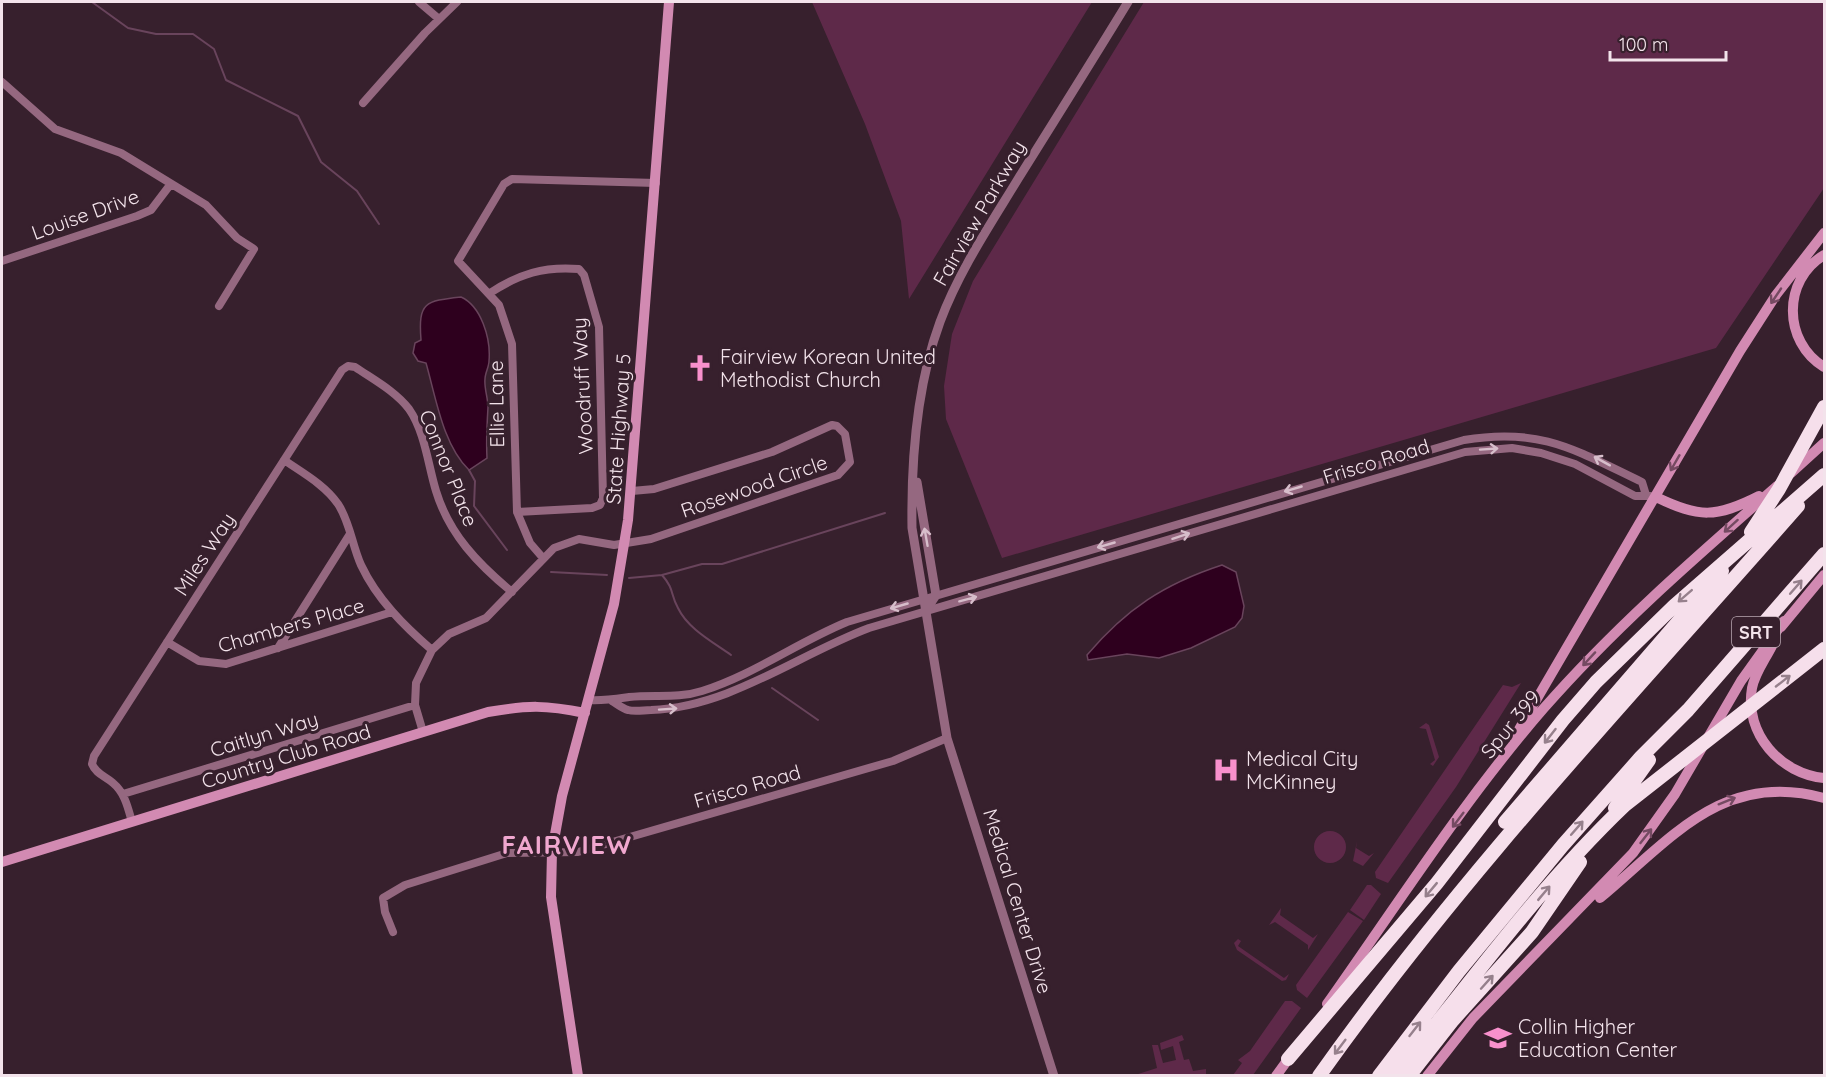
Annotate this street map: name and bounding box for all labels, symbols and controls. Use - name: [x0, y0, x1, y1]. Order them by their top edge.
- scale bar: [1610, 24, 1726, 62]
- text: 100 m: [1619, 33, 1668, 56]
- street label: Fairview Parkway: [927, 136, 1031, 290]
- street label: Louise Drive: [28, 183, 142, 245]
- one-way arrow: [1770, 287, 1782, 304]
- street label: Woodruff Way: [566, 317, 598, 455]
- place label: Fairview Korean United Methodist Church: [720, 344, 936, 392]
- street label: State Highway 5: [600, 353, 636, 505]
- church icon: Fairview Korean United Methodist Church: [685, 353, 715, 383]
- street label: Ellie Lane: [483, 360, 509, 448]
- street label: Connor Place: [414, 406, 484, 530]
- street label: Frisco Road: [1320, 433, 1432, 489]
- one-way arrow: [1479, 443, 1499, 454]
- street label: Rosewood Circle: [677, 449, 831, 523]
- one-way arrow: [1669, 454, 1681, 471]
- one-way arrow: [1594, 455, 1611, 467]
- one-way arrow: [1284, 484, 1303, 495]
- street label: Miles Way: [168, 508, 240, 600]
- one-way arrow: [1724, 519, 1739, 533]
- one-way arrow: [920, 528, 931, 548]
- one-way arrow: [1171, 529, 1190, 540]
- one-way arrow: [1097, 540, 1116, 551]
- one-way arrow: [1789, 580, 1803, 595]
- one-way arrow: [1678, 589, 1693, 603]
- street label: Chambers Place: [215, 592, 367, 658]
- one-way arrow: [959, 593, 978, 605]
- one-way arrow: [890, 601, 909, 612]
- road number: SRT: [1732, 617, 1780, 647]
- one-way arrow: [1582, 652, 1596, 667]
- one-way arrow: [1775, 674, 1791, 687]
- street label: Spur 399: [1475, 685, 1545, 763]
- one-way arrow: [658, 703, 678, 714]
- street label: Caitlyn Way: [207, 706, 321, 762]
- street label: Country Club Road: [198, 718, 374, 794]
- one-way arrow: [1544, 728, 1557, 744]
- place label: Medical City McKinney: [1246, 746, 1358, 794]
- hospital icon: Medical City McKinney: [1211, 755, 1241, 785]
- street label: Frisco Road: [691, 759, 803, 813]
- one-way arrow: [1717, 795, 1735, 806]
- street label: Medical Center Drive: [978, 806, 1058, 996]
- one-way arrow: [1452, 812, 1464, 828]
- one-way arrow: [1570, 820, 1583, 836]
- district label: FAIRVIEW: [501, 828, 633, 861]
- one-way arrow: [1639, 829, 1652, 845]
- one-way arrow: [1424, 882, 1438, 897]
- one-way arrow: [1537, 886, 1551, 901]
- one-way arrow: [1480, 975, 1494, 990]
- place label: Collin Higher Education Center: [1518, 1014, 1678, 1062]
- one-way arrow: [1409, 1022, 1421, 1038]
- school or university icon: Collin Higher Education Center: [1483, 1023, 1513, 1053]
- one-way arrow: [1333, 1038, 1346, 1054]

